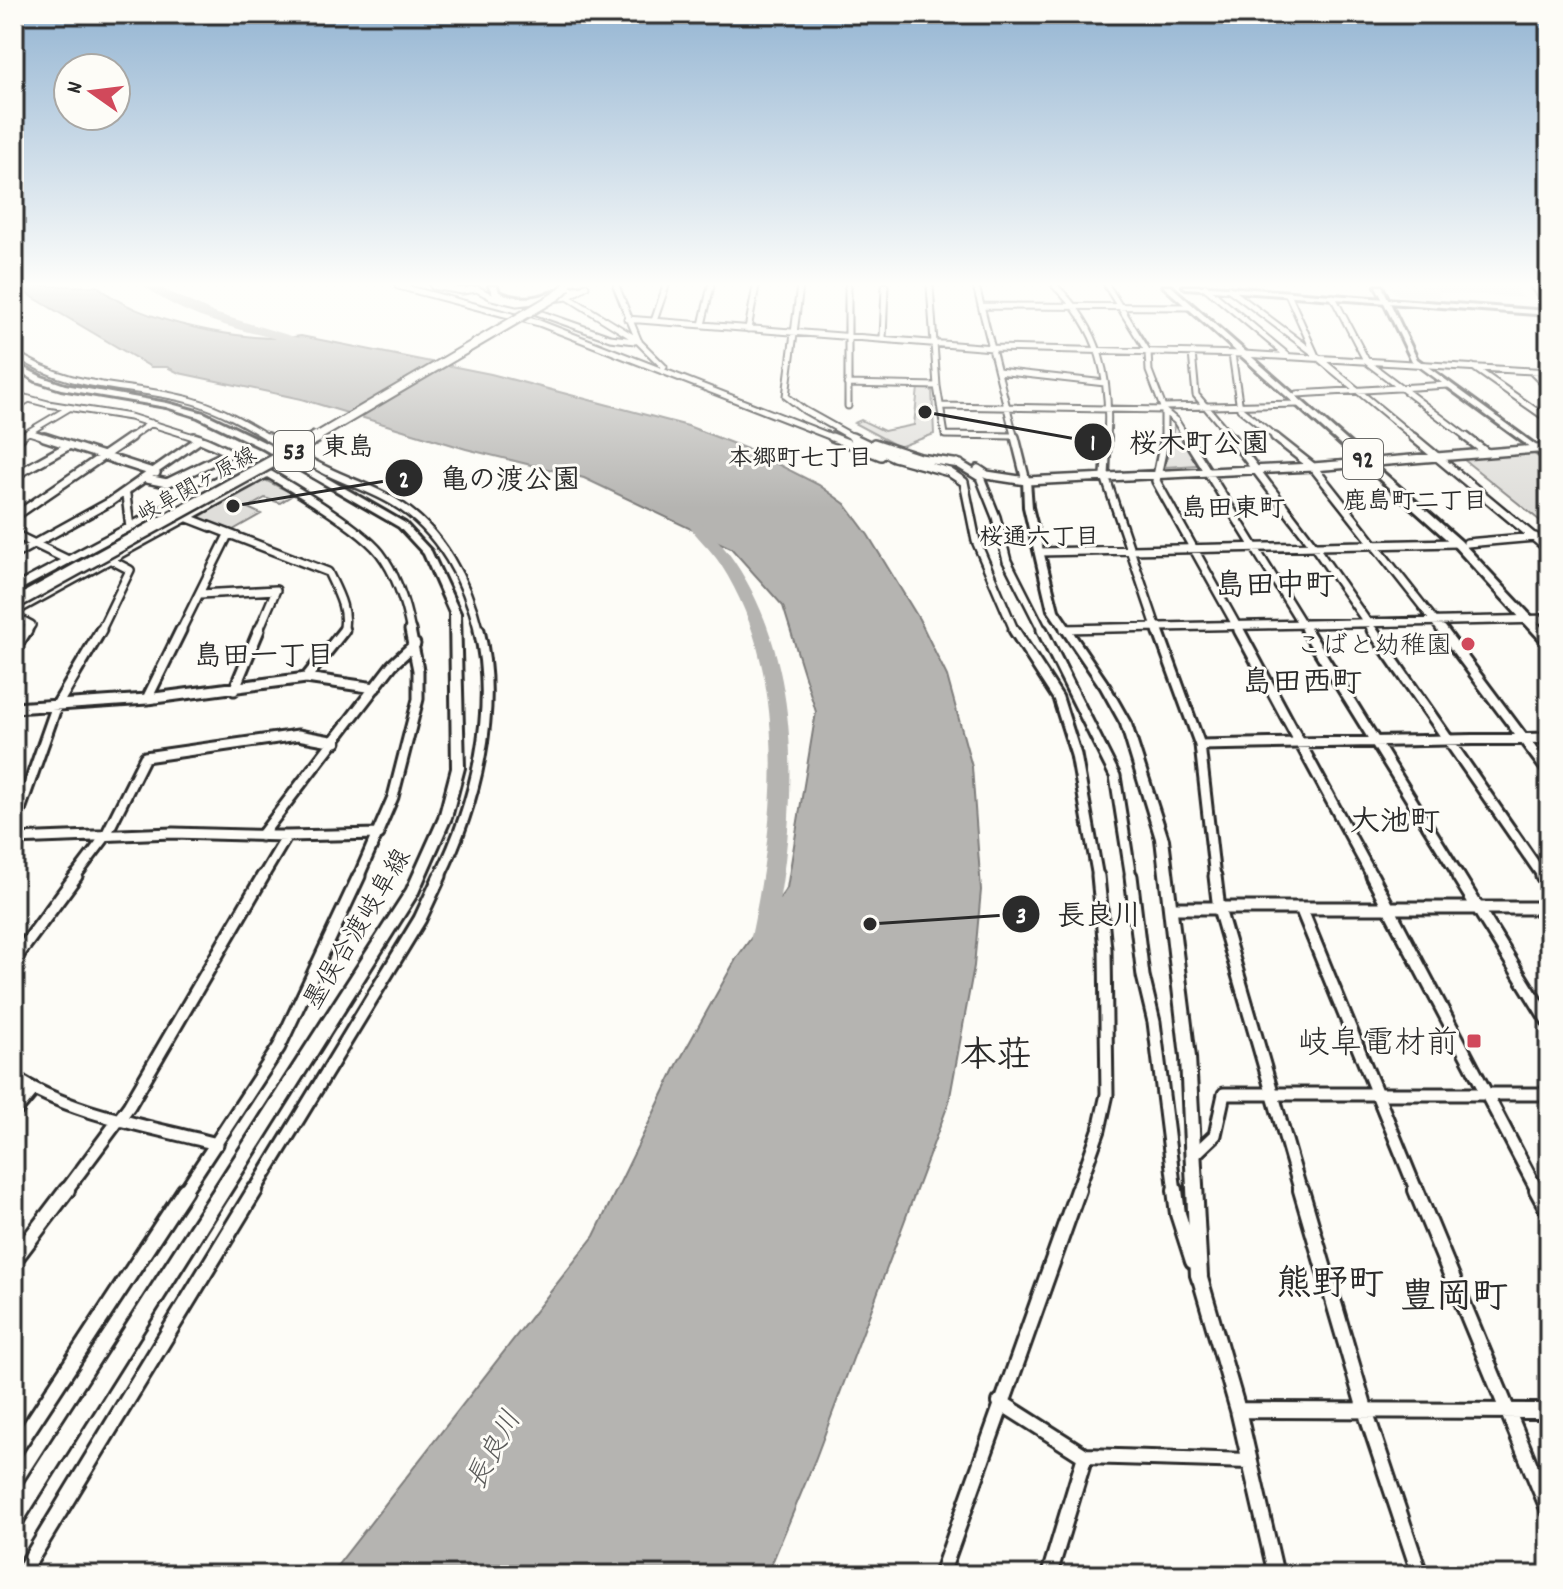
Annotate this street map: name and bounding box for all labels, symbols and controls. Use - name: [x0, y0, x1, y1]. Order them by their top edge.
- north arrow: [52, 52, 132, 132]
- text: N: [60, 79, 92, 97]
- callout: 桜木町公園: [1073, 416, 1285, 468]
- text: 桜木町公園: [1129, 427, 1269, 467]
- text: 1: [1090, 428, 1096, 462]
- road number: 53: [274, 431, 314, 471]
- district label: 東島: [322, 431, 374, 468]
- road number: 92: [1343, 439, 1383, 479]
- street label: 岐阜関ヶ原線: [132, 441, 263, 532]
- district label: 本郷町七丁目: [728, 443, 872, 477]
- callout: 亀の渡公園: [384, 452, 596, 504]
- text: 亀の渡公園: [440, 463, 580, 503]
- text: 2: [399, 465, 409, 499]
- district label: 鹿島町二丁目: [1343, 486, 1487, 520]
- district label: 島田東町: [1181, 492, 1285, 529]
- district label: 桜通六丁目: [979, 522, 1099, 556]
- district label: 島田中町: [1215, 567, 1335, 610]
- place label: こばと幼稚園: [1296, 629, 1452, 666]
- marker: こばと幼稚園: [1459, 635, 1477, 653]
- district label: 島田一丁目: [194, 639, 334, 679]
- district label: 島田西町: [1242, 664, 1362, 707]
- district label: 大池町: [1350, 803, 1440, 846]
- street label: 墨俣合渡岐阜線: [296, 842, 422, 1017]
- callout: 長良川: [1001, 888, 1157, 940]
- text: 長良川: [1057, 899, 1141, 939]
- text: 3: [1016, 901, 1026, 935]
- place label: 岐阜電材前: [1298, 1023, 1458, 1069]
- marker: 岐阜電材前: [1465, 1032, 1483, 1050]
- district label: 本荘: [960, 1033, 1032, 1085]
- district label: 熊野町: [1276, 1261, 1384, 1313]
- district label: 豊岡町: [1400, 1274, 1508, 1326]
- water label: 長良川: [459, 1405, 534, 1498]

